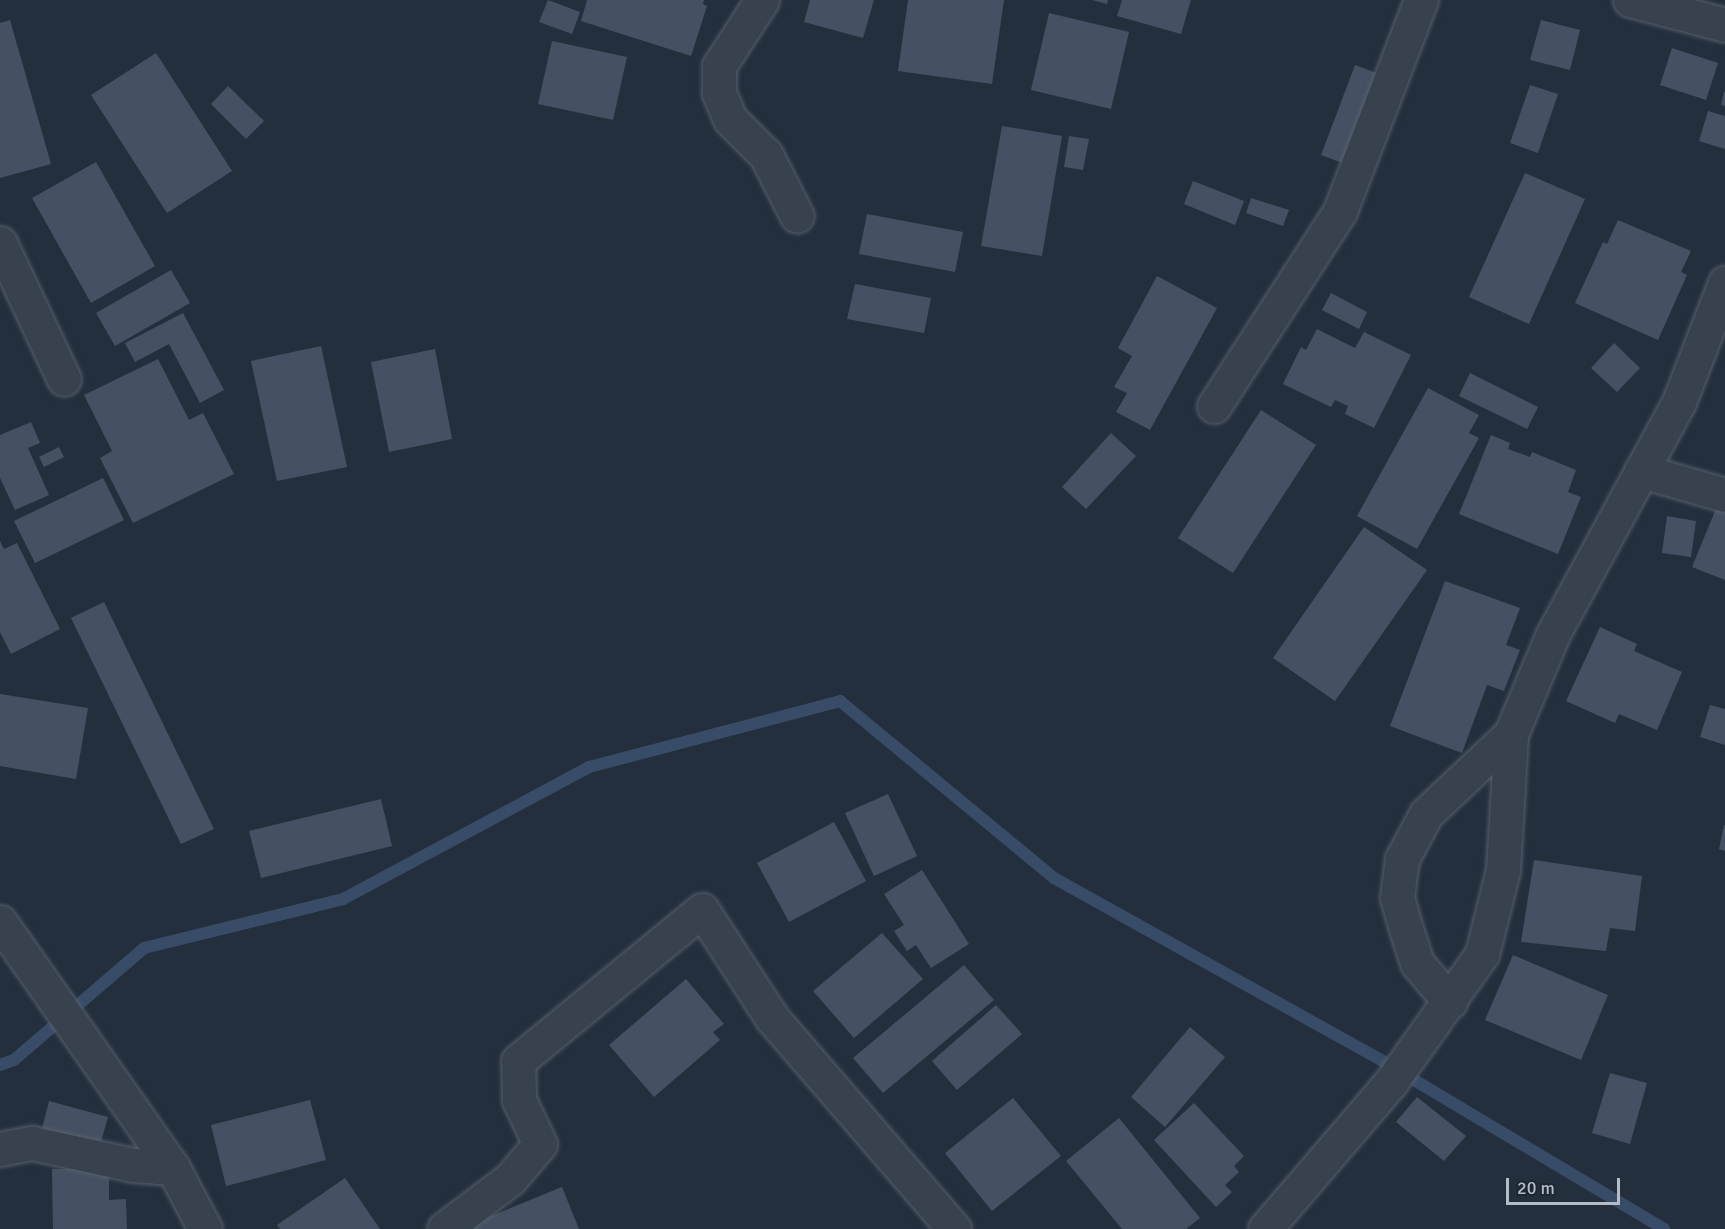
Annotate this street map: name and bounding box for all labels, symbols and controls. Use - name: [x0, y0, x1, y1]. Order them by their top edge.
- scale bar: [1509, 1166, 1623, 1204]
- text: 20 m: [1517, 1177, 1555, 1199]

